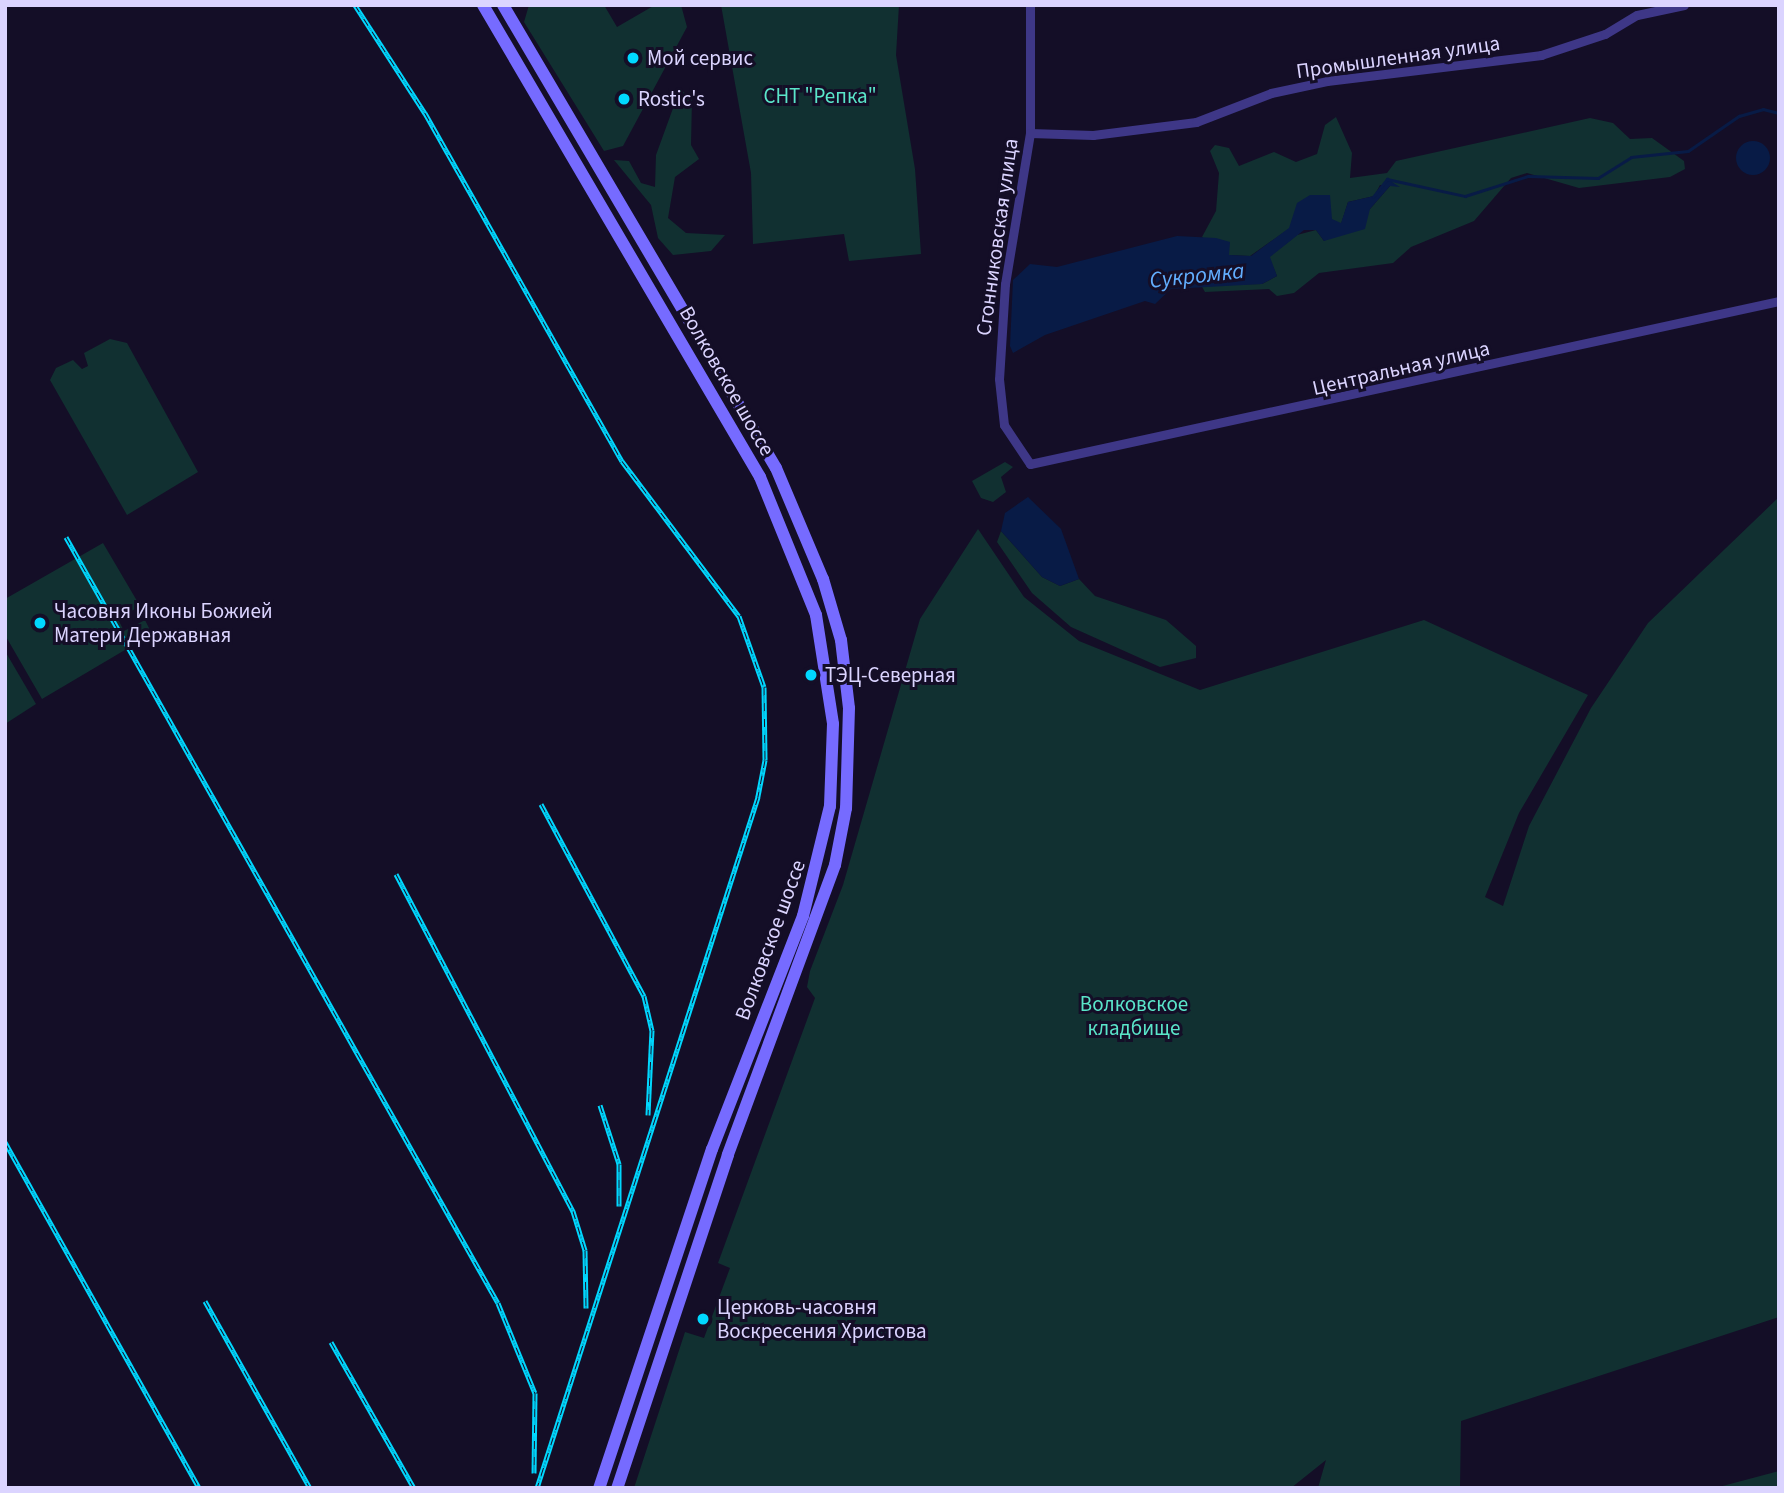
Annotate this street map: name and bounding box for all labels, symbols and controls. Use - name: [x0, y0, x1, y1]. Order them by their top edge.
- street label: Промышленная улица: [1294, 30, 1502, 84]
- place label: Мой сервис: [647, 45, 753, 71]
- marker: Мой сервис: [625, 50, 641, 66]
- park label: СНТ "Репка": [763, 83, 877, 109]
- place label: Rostic's: [638, 86, 705, 112]
- marker: Rostic's: [616, 91, 632, 107]
- street label: Сгонниковская улица: [971, 137, 1023, 337]
- water label: Сукромка: [1148, 257, 1246, 295]
- street label: Волковское шоссе: [674, 302, 780, 460]
- street label: Центральная улица: [1310, 335, 1492, 401]
- place label: Часовня Иконы Божией Матери Державная: [54, 598, 273, 648]
- marker: Часовня Иконы Божией Матери Державная: [32, 615, 48, 631]
- place label: ТЭЦ-Северная: [825, 662, 956, 688]
- marker: ТЭЦ-Северная: [803, 667, 819, 683]
- street label: Волковское шоссе: [729, 857, 811, 1023]
- park label: Волковское кладбище: [1080, 991, 1188, 1041]
- place label: Церковь-часовня Воскресения Христова: [717, 1294, 927, 1344]
- marker: Церковь-часовня Воскресения Христова: [695, 1311, 711, 1327]

